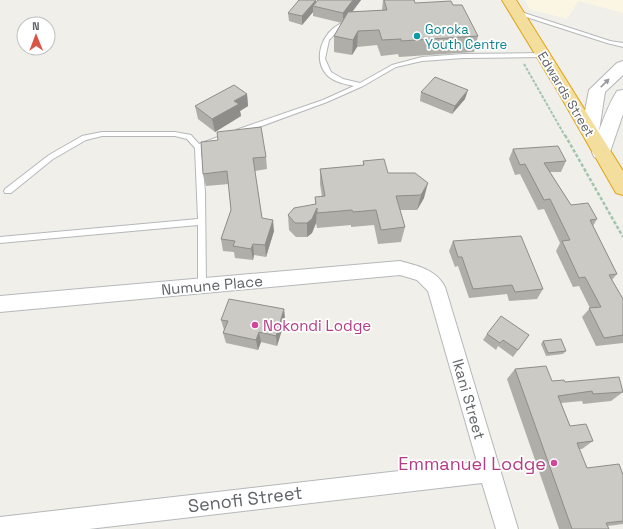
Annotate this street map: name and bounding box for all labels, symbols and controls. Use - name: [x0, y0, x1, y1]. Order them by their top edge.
- north arrow: [16, 16, 56, 56]
- text: N: [32, 19, 40, 33]
- place label: Goroka Youth Centre: [425, 21, 507, 53]
- marker: Goroka Youth Centre: [412, 31, 422, 41]
- street label: Edwards Street: [534, 48, 598, 140]
- one-way arrow: [600, 78, 610, 88]
- street label: Numune Place: [160, 271, 264, 299]
- place label: Nokondi Lodge: [263, 316, 371, 335]
- marker: Nokondi Lodge: [250, 320, 260, 330]
- street label: Ikani Street: [448, 357, 490, 441]
- place label: Emmanuel Lodge: [398, 452, 546, 475]
- marker: Emmanuel Lodge: [549, 458, 559, 468]
- street label: Senofi Street: [186, 481, 304, 517]

